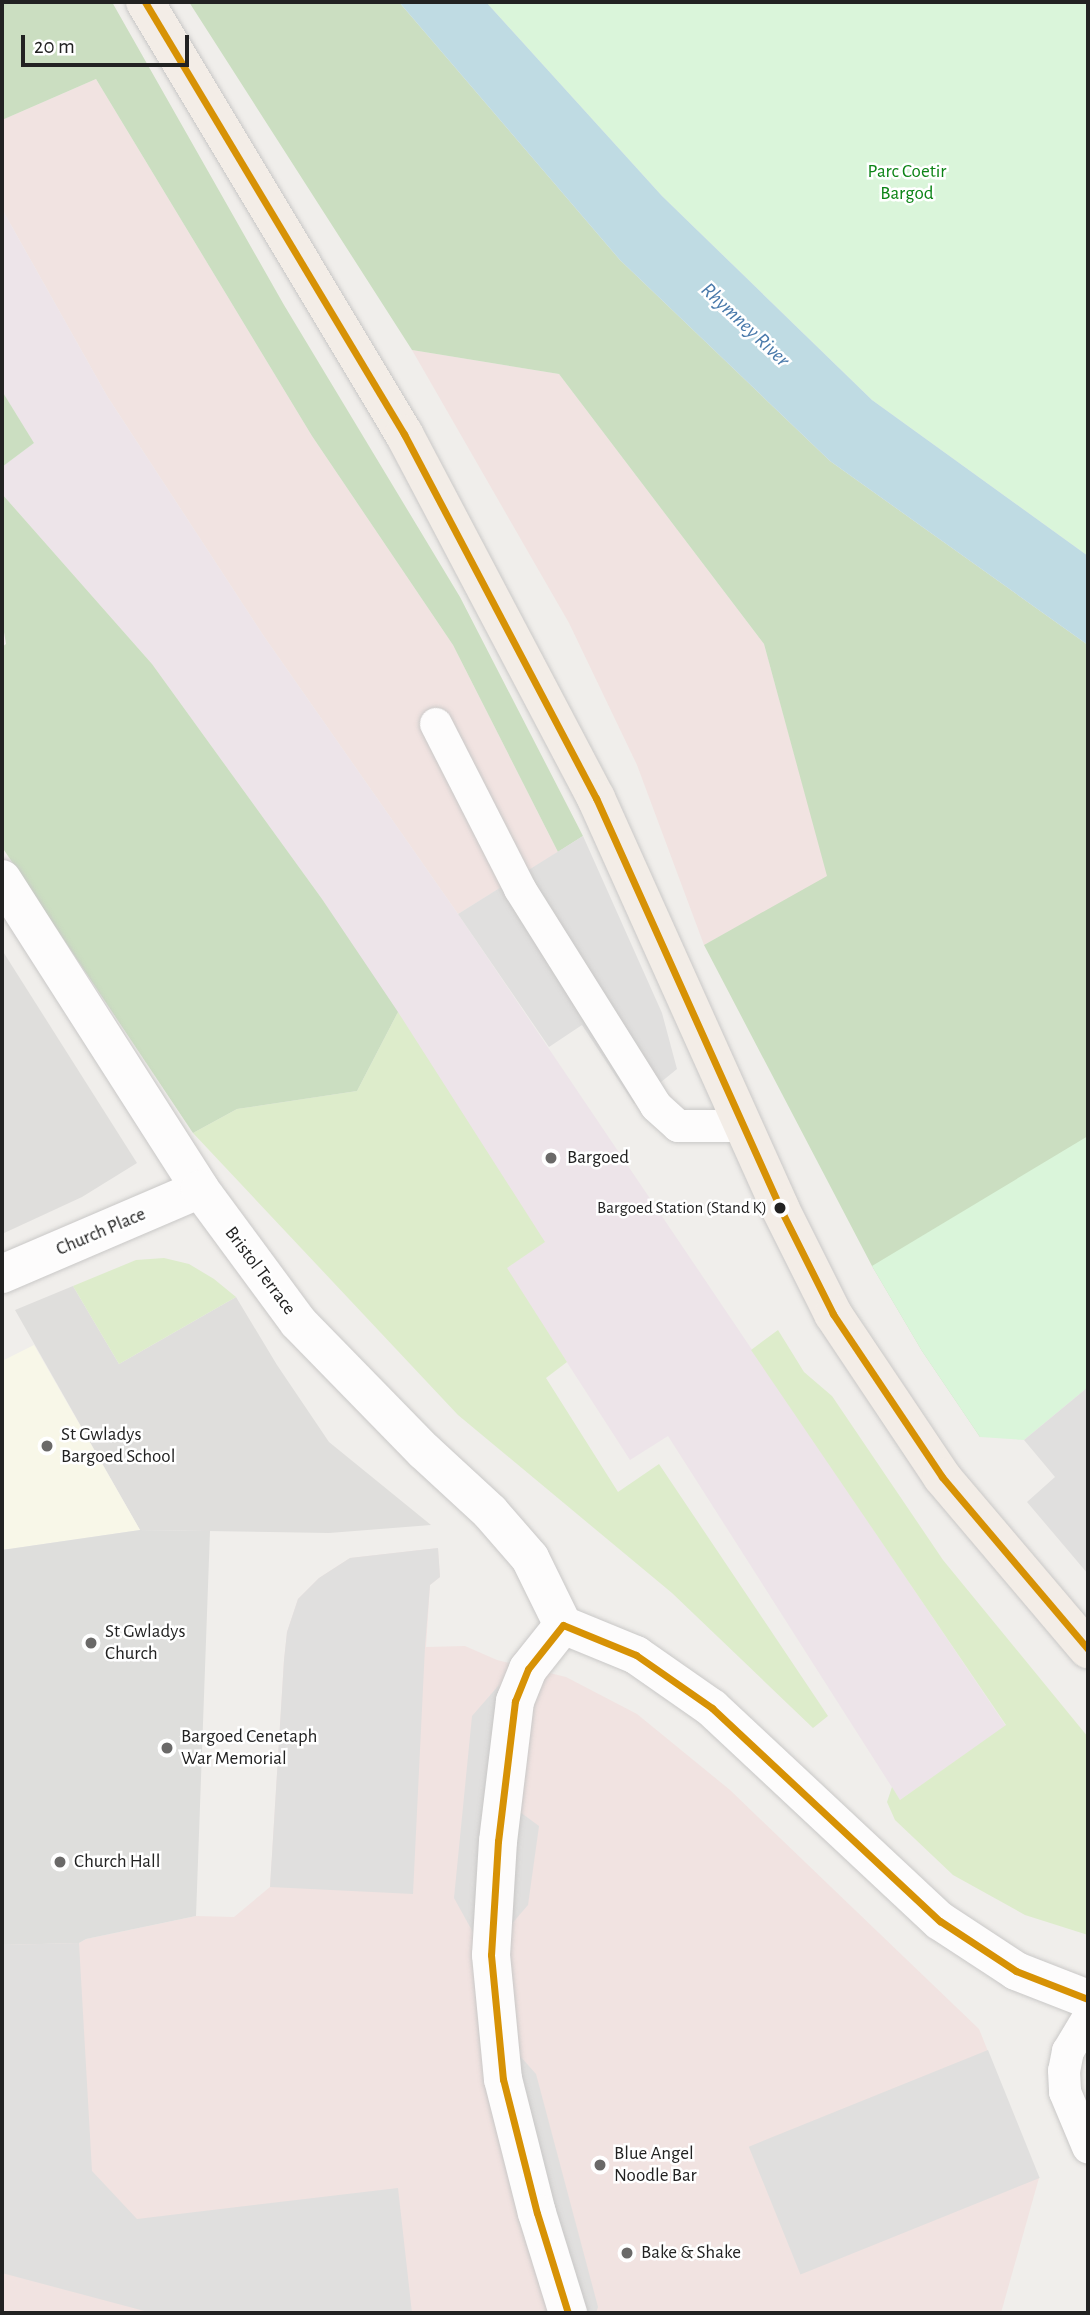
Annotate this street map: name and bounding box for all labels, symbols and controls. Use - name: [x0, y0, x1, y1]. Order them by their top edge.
- scale bar: [24, 21, 192, 65]
- text: 20 m: [34, 36, 75, 57]
- park label: Parc Coetir Bargod: [868, 161, 946, 205]
- water label: Rhymney River: [695, 278, 795, 372]
- place label: Bargoed: [567, 1147, 629, 1169]
- marker: Bargoed: [541, 1148, 561, 1168]
- place label: Bargoed Station (Stand K): [597, 1198, 767, 1218]
- marker: Bargoed Station (Stand K): [773, 1201, 787, 1215]
- street label: Church Place: [53, 1203, 149, 1261]
- street label: Bristol Terrace: [219, 1222, 301, 1320]
- place label: St Gwladys Bargoed School: [61, 1424, 175, 1468]
- marker: St Gwladys Bargoed School: [39, 1438, 55, 1454]
- place label: St Gwladys Church: [105, 1621, 185, 1665]
- marker: St Gwladys Church: [83, 1635, 99, 1651]
- place label: Bargoed Cenetaph War Memorial: [181, 1726, 317, 1770]
- marker: Bargoed Cenetaph War Memorial: [159, 1740, 175, 1756]
- place label: Church Hall: [74, 1851, 160, 1873]
- marker: Church Hall: [52, 1854, 68, 1870]
- place label: Blue Angel Noodle Bar: [614, 2143, 697, 2187]
- marker: Blue Angel Noodle Bar: [592, 2157, 608, 2173]
- place label: Bake & Shake: [641, 2242, 741, 2264]
- marker: Bake & Shake: [619, 2245, 635, 2261]

